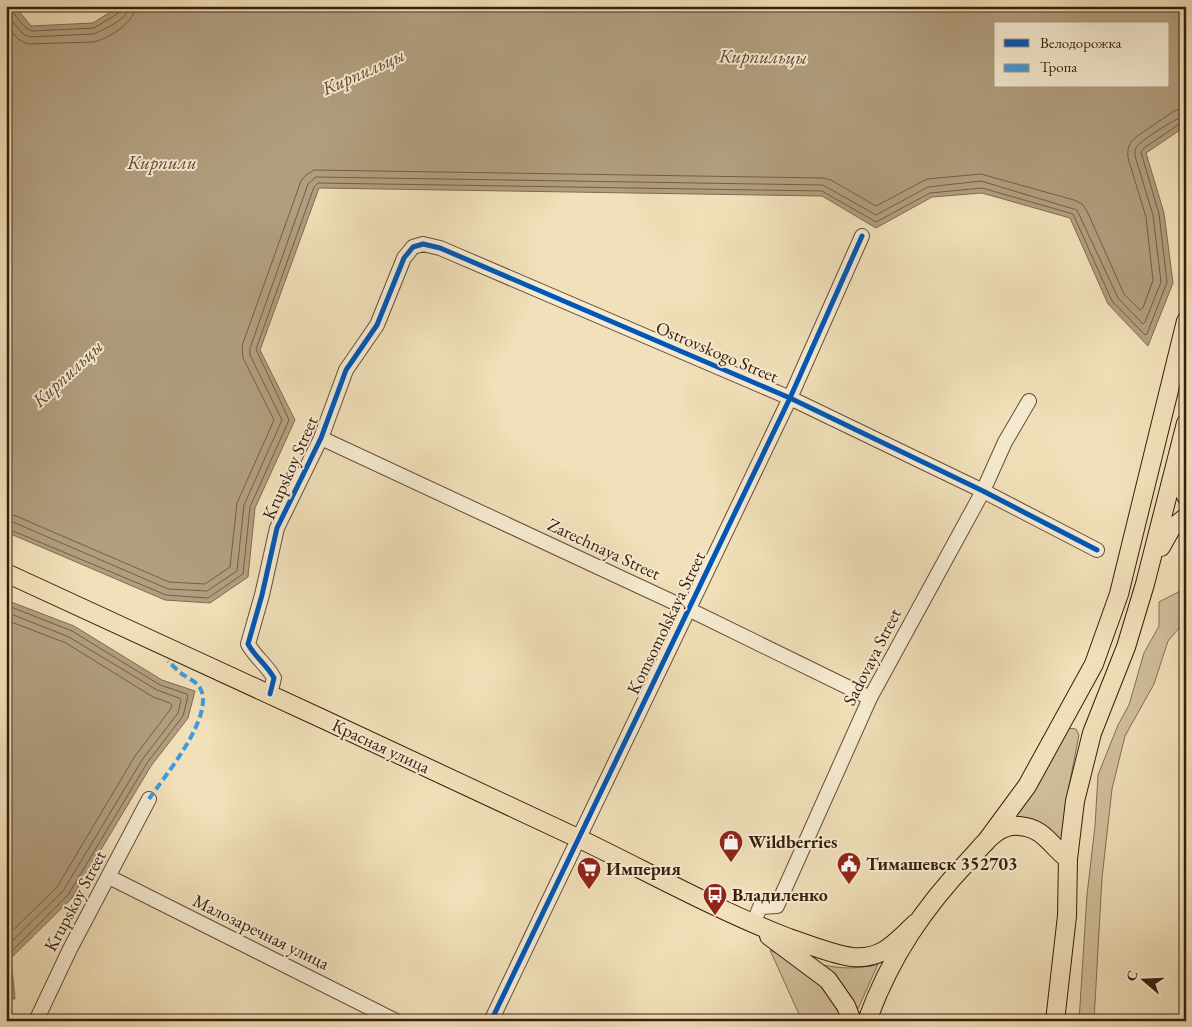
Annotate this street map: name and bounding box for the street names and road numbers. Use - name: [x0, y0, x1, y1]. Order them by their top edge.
- street label: Ostrovskogo Street: [653, 315, 782, 388]
- street label: Krupskoy Street: [256, 412, 323, 523]
- street label: Zarechnaya Street: [544, 512, 665, 585]
- street label: Komsomolskaya Street: [621, 547, 710, 698]
- street label: Sadovaya Street: [837, 604, 906, 709]
- street label: Красная улица: [329, 713, 435, 779]
- street label: Krupskoy Street: [38, 846, 111, 955]
- street label: Малозаречная улица: [189, 889, 334, 975]

